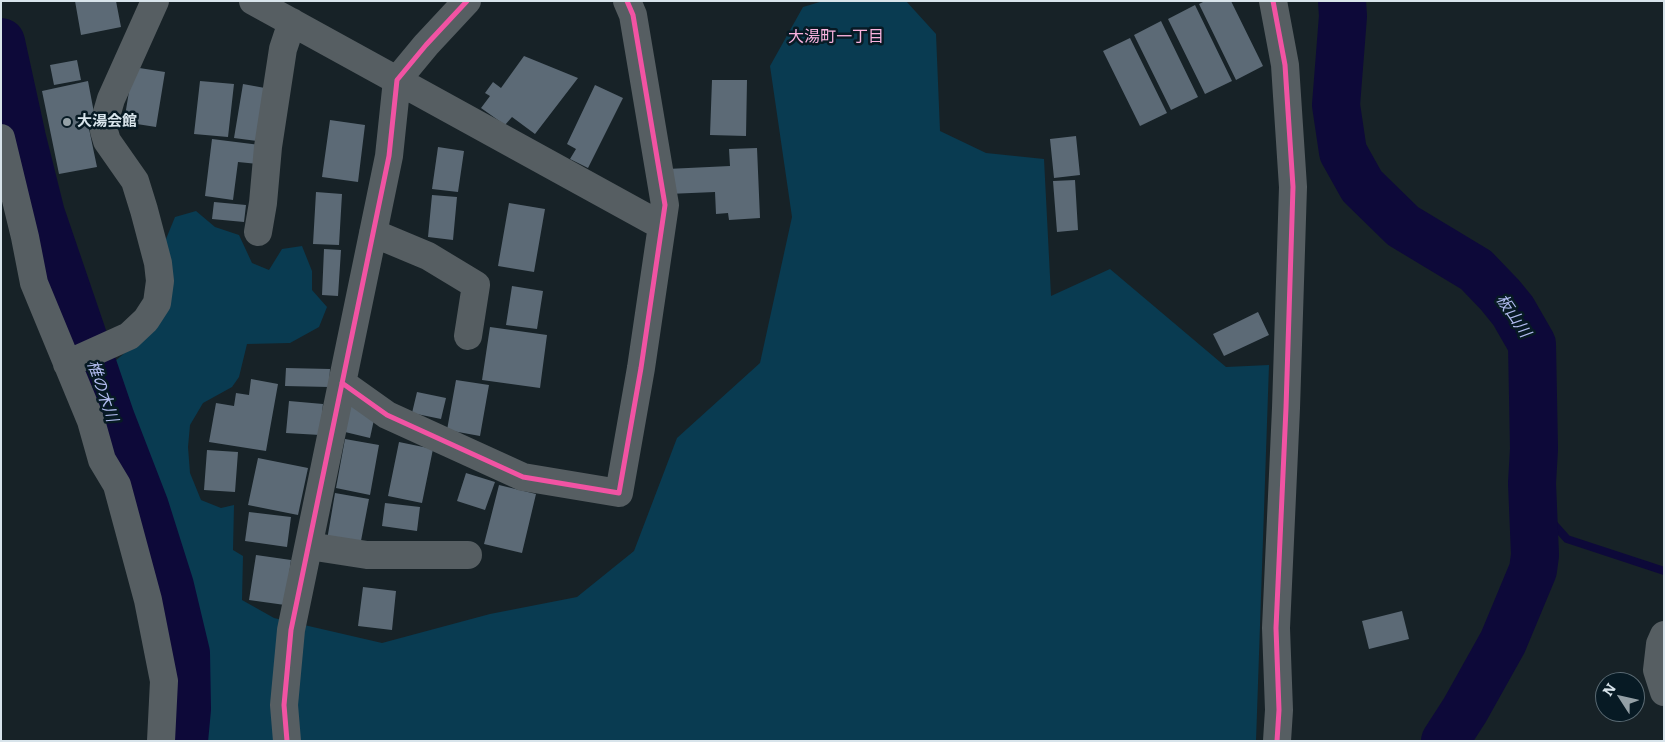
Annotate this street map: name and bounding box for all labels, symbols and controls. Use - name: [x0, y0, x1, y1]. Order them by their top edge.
- district label: 大湯町一丁目: [788, 27, 884, 47]
- place label: 大湯会館: [77, 113, 137, 131]
- marker: 大湯会館: [61, 116, 73, 128]
- water label: 板山川: [1492, 291, 1534, 341]
- water label: 椎の木川: [83, 358, 121, 424]
- north arrow: [1595, 672, 1645, 722]
- text: N: [1597, 678, 1620, 700]

